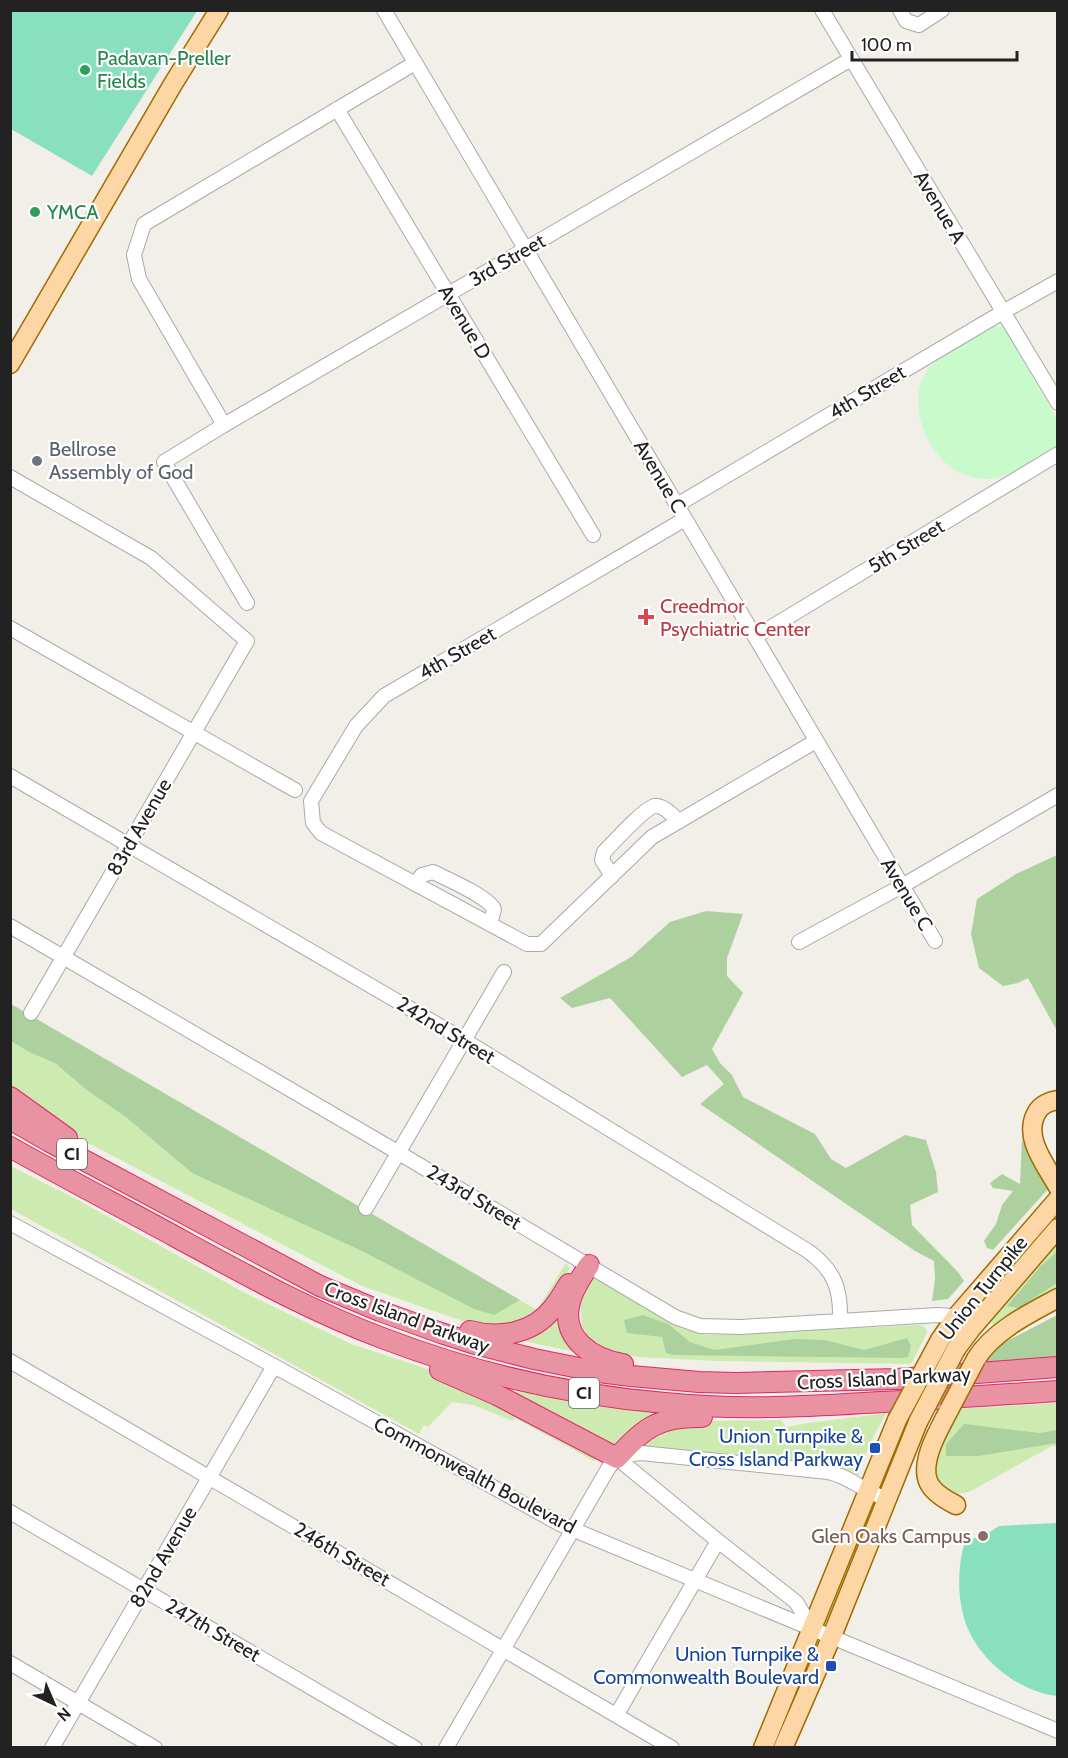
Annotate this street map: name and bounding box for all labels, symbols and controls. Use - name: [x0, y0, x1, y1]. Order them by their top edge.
- scale bar: [852, 24, 1017, 62]
- text: 100 m: [861, 34, 912, 56]
- place label: Padavan-Preller Fields: [97, 46, 231, 93]
- marker: Padavan-Preller Fields: [78, 63, 92, 77]
- street label: Avenue A: [909, 166, 971, 248]
- place label: YMCA: [46, 200, 99, 224]
- marker: YMCA: [28, 205, 42, 219]
- street label: 3rd Street: [465, 229, 550, 291]
- street label: Avenue D: [433, 280, 497, 364]
- street label: 4th Street: [824, 360, 910, 424]
- street label: Avenue C: [629, 435, 691, 517]
- place label: Bellrose Assembly of God: [49, 437, 193, 484]
- marker: Bellrose Assembly of God: [30, 454, 44, 468]
- street label: 5th Street: [864, 514, 949, 578]
- place label: Creedmor Psychiatric Center: [660, 594, 811, 641]
- marker: Creedmor Psychiatric Center: [637, 608, 655, 626]
- street label: 4th Street: [414, 621, 500, 685]
- street label: 83rd Avenue: [102, 774, 176, 880]
- street label: Avenue C: [876, 853, 938, 935]
- street label: 242nd Street: [392, 991, 500, 1069]
- road number: CI: [57, 1139, 87, 1169]
- street label: 243rd Street: [422, 1159, 526, 1235]
- street label: Union Turnpike: [934, 1231, 1032, 1345]
- street label: Cross Island Parkway: [321, 1276, 493, 1358]
- street label: Cross Island Parkway: [796, 1361, 972, 1395]
- road number: CI: [569, 1378, 599, 1408]
- street label: Commonwealth Boulevard: [370, 1411, 580, 1539]
- place label: Union Turnpike & Cross Island Parkway: [689, 1424, 863, 1471]
- marker: Union Turnpike & Cross Island Parkway: [868, 1441, 882, 1455]
- street label: 82nd Avenue: [124, 1502, 202, 1612]
- street label: 246th Street: [290, 1517, 395, 1591]
- place label: Glen Oaks Campus: [811, 1524, 971, 1548]
- marker: Glen Oaks Campus: [976, 1529, 990, 1543]
- street label: 247th Street: [161, 1593, 265, 1667]
- place label: Union Turnpike & Commonwealth Boulevard: [593, 1642, 819, 1689]
- marker: Union Turnpike & Commonwealth Boulevard: [824, 1659, 838, 1673]
- north arrow: [24, 1674, 84, 1734]
- text: N: [53, 1704, 75, 1725]

